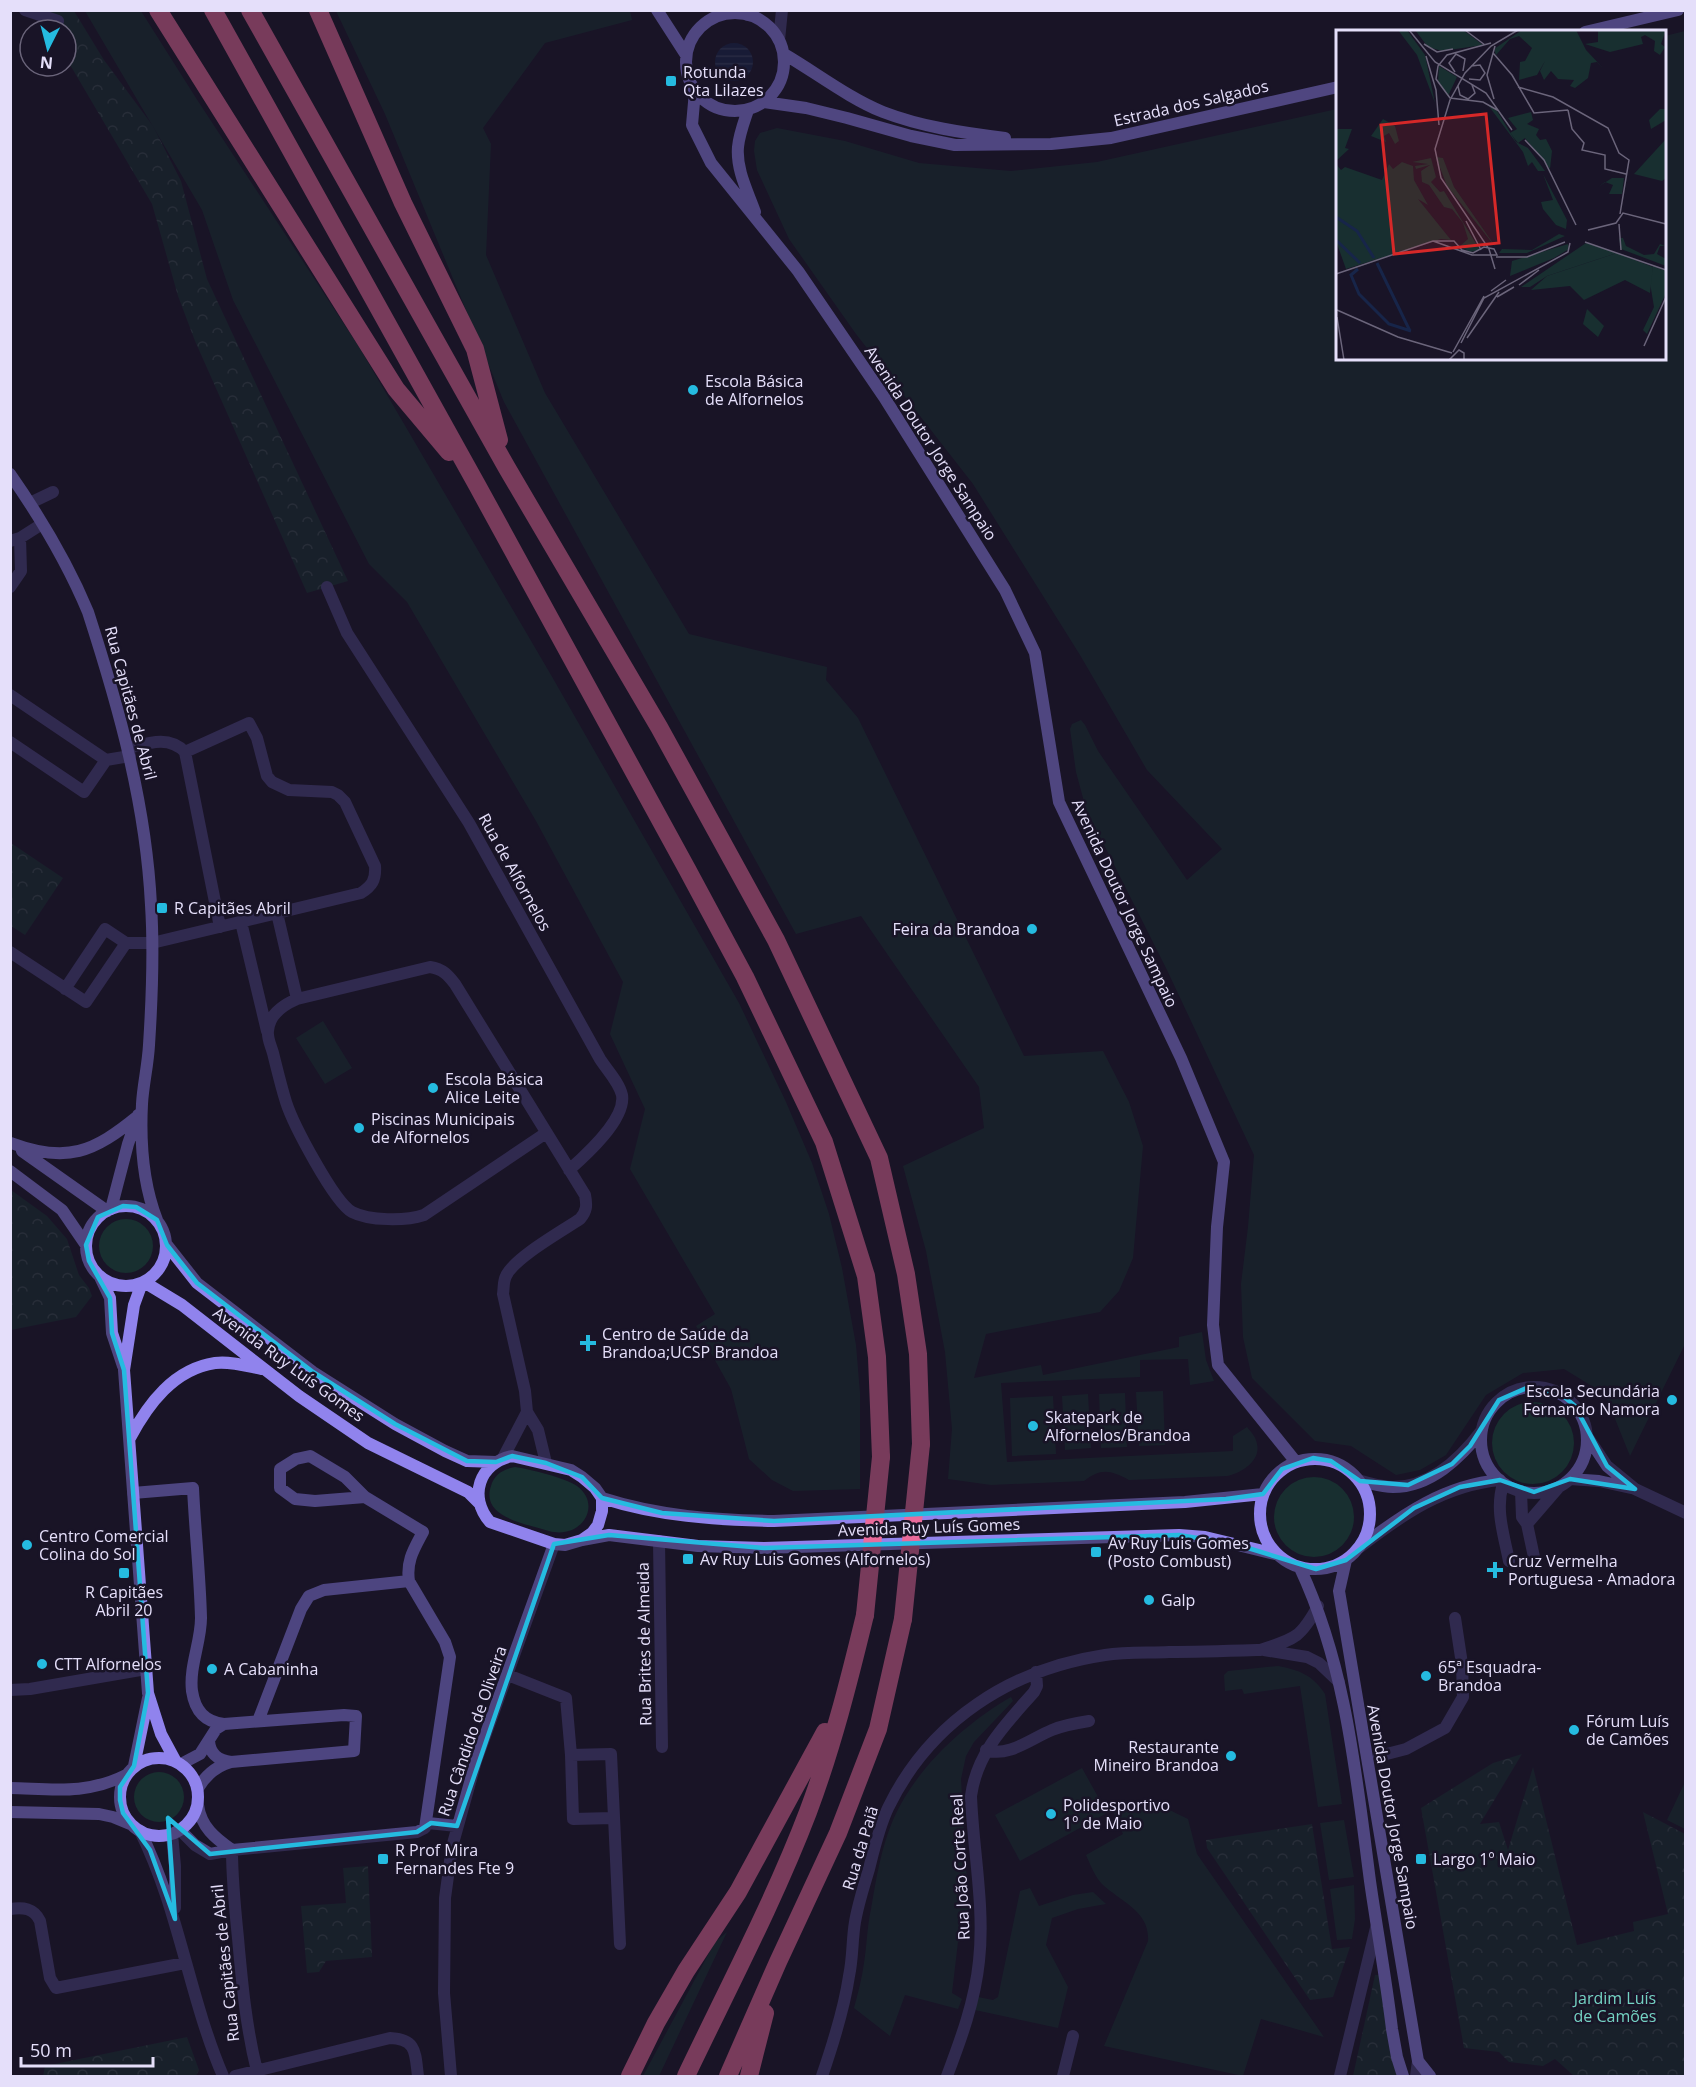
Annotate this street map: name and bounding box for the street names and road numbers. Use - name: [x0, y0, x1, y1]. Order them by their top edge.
- street label: Estrada dos Salgados: [1112, 75, 1270, 131]
- street label: Avenida Doutor Jorge Sampaio: [860, 341, 1002, 545]
- street label: Rua Capitães de Abril: [100, 624, 162, 782]
- street label: Avenida Doutor Jorge Sampaio: [1067, 795, 1183, 1011]
- street label: Rua de Alfornelos: [474, 809, 556, 935]
- street label: Avenida Ruy Luís Gomes: [209, 1302, 369, 1426]
- street label: Avenida Ruy Luís Gomes: [838, 1513, 1020, 1541]
- street label: Rua Brites de Almeida: [632, 1562, 656, 1726]
- street label: Rua Cândido de Oliveira: [432, 1643, 512, 1819]
- street label: Avenida Doutor Jorge Sampaio: [1362, 1703, 1424, 1931]
- street label: Rua João Corte Real: [945, 1793, 975, 1941]
- street label: Rua da Paiã: [837, 1803, 883, 1893]
- street label: Rua Capitães de Abril: [206, 1883, 244, 2043]

